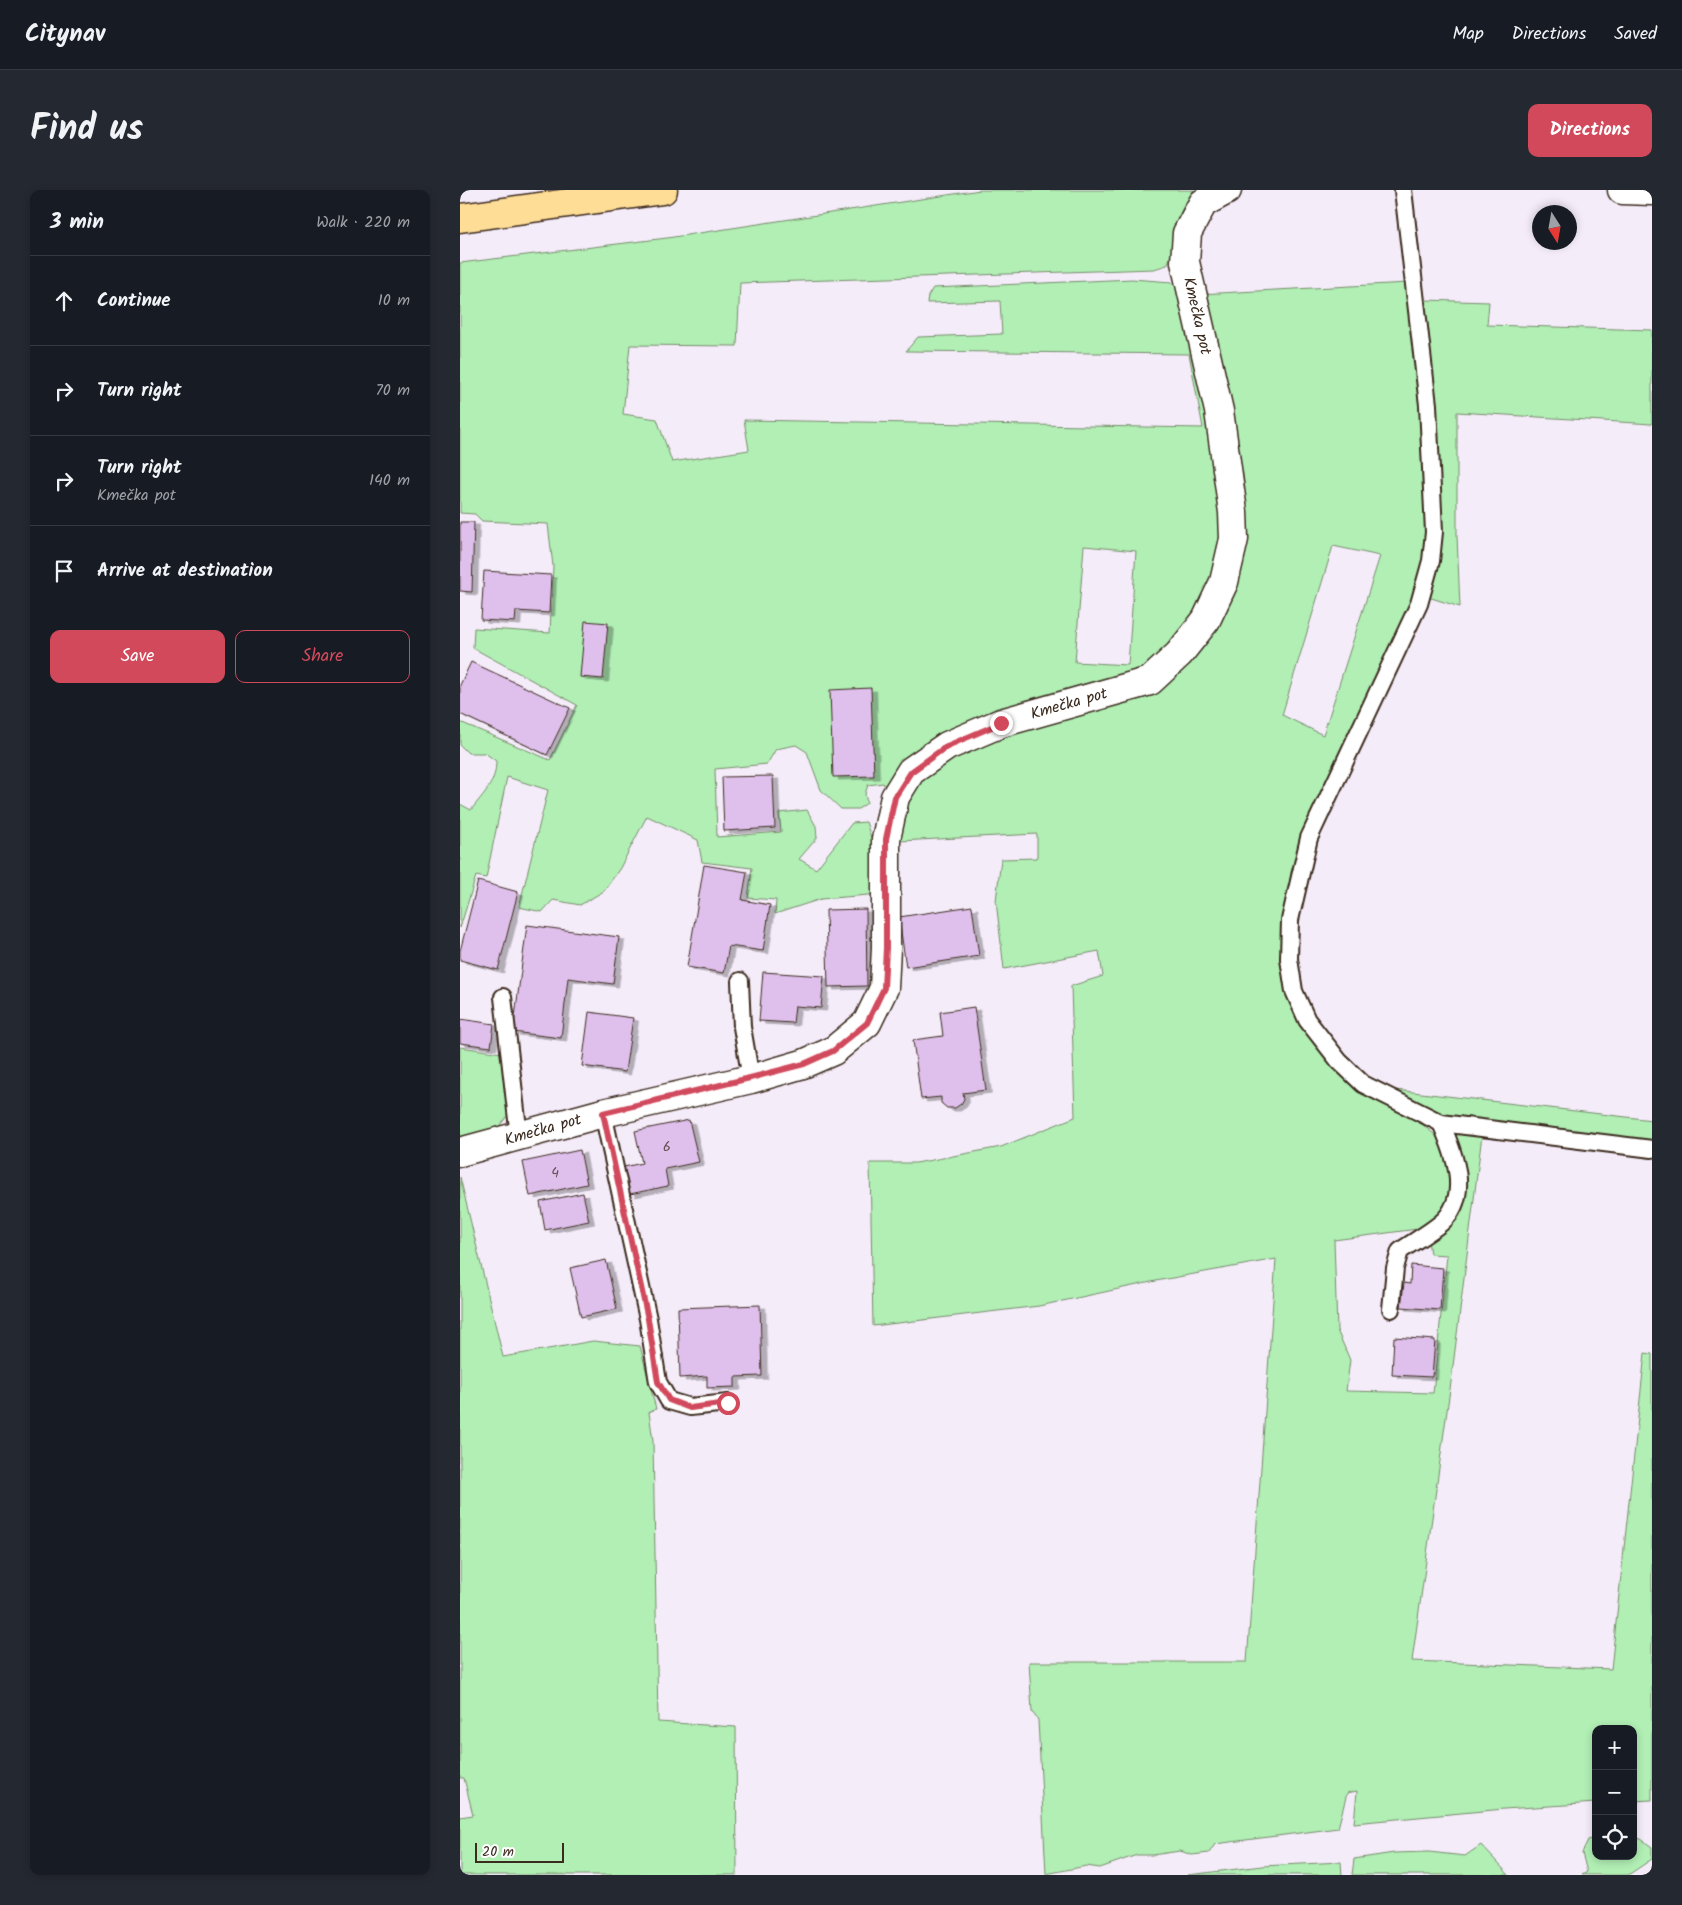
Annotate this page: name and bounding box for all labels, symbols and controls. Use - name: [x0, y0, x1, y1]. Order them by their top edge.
- text: Citynav: [25, 15, 105, 54]
- text: Map: [1452, 20, 1484, 49]
- text: Directions: [1512, 20, 1586, 49]
- text: Saved: [1614, 20, 1657, 49]
- text: Find us: [30, 102, 143, 158]
- button: Directions: [1528, 104, 1652, 157]
- north arrow: [1532, 205, 1577, 250]
- text: 3 min: [50, 206, 104, 239]
- text: Walk · 220 m: [316, 210, 410, 235]
- street label: Kmečka pot: [1176, 275, 1218, 358]
- text: Continue: [97, 286, 170, 316]
- icon: ahead: [50, 287, 78, 315]
- text: 10 m: [378, 288, 410, 313]
- text: Turn right: [97, 376, 182, 406]
- icon: right: [50, 377, 78, 405]
- text: 70 m: [375, 378, 410, 403]
- text: Turn right: [97, 453, 182, 483]
- icon: right: [50, 467, 78, 495]
- text: 140 m: [369, 468, 410, 493]
- text: Kmečka pot: [97, 483, 176, 508]
- text: Arrive at destination: [97, 556, 273, 586]
- icon: arrive: [50, 557, 78, 585]
- button: Save: [50, 630, 225, 683]
- button: Share: [235, 630, 410, 683]
- street label: Kmečka pot: [1028, 681, 1111, 727]
- route end: [990, 712, 1013, 735]
- street label: Kmečka pot: [502, 1107, 585, 1153]
- house number: 6: [663, 1136, 671, 1158]
- house number: 4: [551, 1162, 559, 1184]
- route start: [717, 1392, 740, 1415]
- map controls: [1592, 1725, 1637, 1860]
- button: +: [1592, 1725, 1637, 1770]
- button: −: [1592, 1770, 1637, 1815]
- button: locate: [1592, 1815, 1637, 1860]
- scale bar: [475, 1840, 564, 1863]
- text: 20 m: [482, 1841, 514, 1863]

